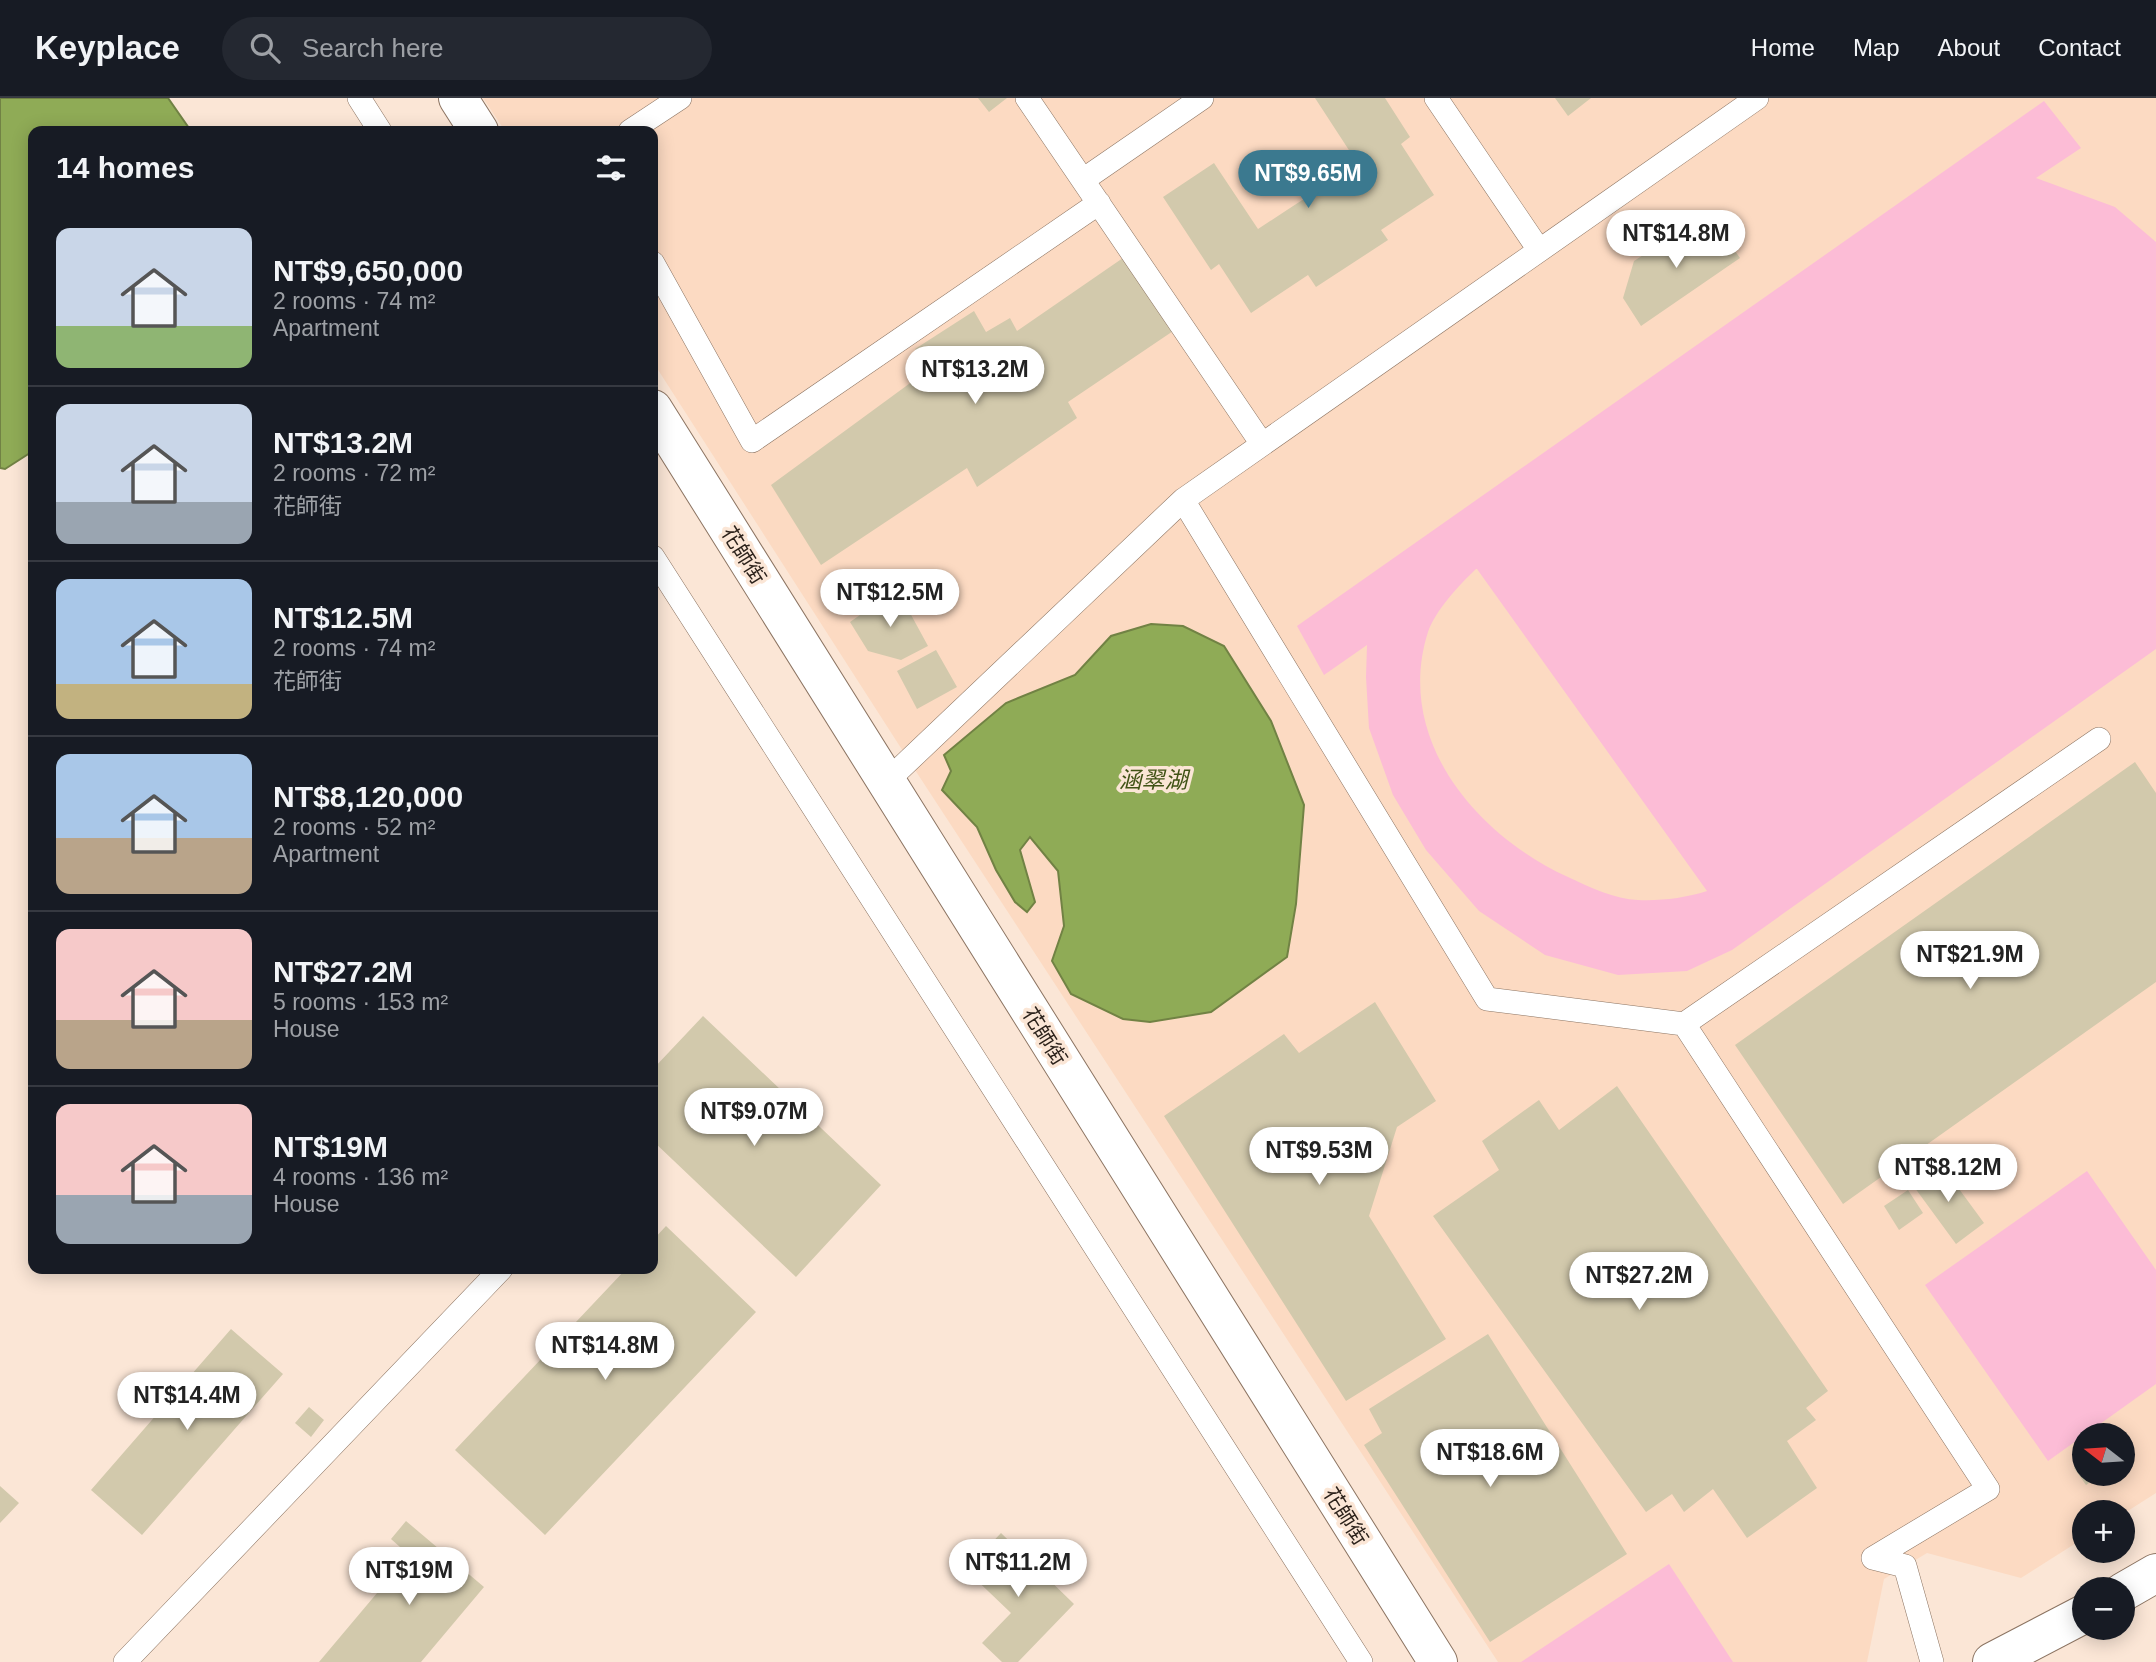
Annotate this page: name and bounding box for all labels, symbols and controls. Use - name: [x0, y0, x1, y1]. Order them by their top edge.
- search box: [222, 17, 712, 80]
- text: Keyplace: [35, 29, 180, 66]
- icon: search: [246, 29, 284, 67]
- text: Search here: [302, 33, 444, 63]
- text: Home: [1751, 34, 1815, 61]
- text: Map: [1853, 34, 1900, 61]
- text: About: [1938, 34, 2000, 61]
- text: Contact: [2038, 34, 2121, 61]
- icon: filters: [592, 149, 630, 187]
- pin: NT$9.65M: [1236, 150, 1380, 210]
- text: 14 homes: [56, 151, 194, 184]
- text: NT$9.65M: [1254, 160, 1362, 186]
- pin: NT$14.8M: [1604, 211, 1748, 270]
- text: NT$14.8M: [1622, 220, 1730, 246]
- text: NT$9,650,000: [273, 254, 463, 287]
- icon: home: [112, 256, 196, 340]
- text: 2 rooms · 74 m²: [273, 288, 435, 314]
- text: Apartment: [273, 315, 379, 341]
- pin: NT$13.2M: [903, 346, 1047, 406]
- text: NT$13.2M: [921, 356, 1029, 382]
- text: NT$13.2M: [273, 426, 413, 459]
- icon: home: [112, 432, 196, 516]
- text: 2 rooms · 72 m²: [273, 460, 435, 486]
- text: 花師街: [273, 493, 342, 519]
- street label: 花師街: [718, 522, 770, 588]
- pin: NT$12.5M: [818, 570, 962, 629]
- text: NT$12.5M: [836, 579, 944, 605]
- text: NT$12.5M: [273, 601, 413, 634]
- icon: home: [112, 607, 196, 691]
- text: 2 rooms · 74 m²: [273, 635, 435, 661]
- text: 花師街: [273, 668, 342, 694]
- water label: 涵翠湖: [1119, 767, 1191, 793]
- text: NT$8,120,000: [273, 780, 463, 813]
- icon: home: [112, 782, 196, 866]
- text: 2 rooms · 52 m²: [273, 814, 435, 840]
- text: Apartment: [273, 841, 379, 867]
- pin: NT$21.9M: [1898, 932, 2042, 991]
- text: NT$21.9M: [1916, 941, 2024, 967]
- text: NT$27.2M: [273, 955, 413, 988]
- icon: home: [112, 957, 196, 1041]
- text: 5 rooms · 153 m²: [273, 989, 448, 1015]
- street label: 花師街: [1019, 1003, 1071, 1069]
- text: House: [273, 1016, 339, 1042]
- pin: NT$9.07M: [682, 1088, 826, 1148]
- text: NT$9.07M: [700, 1098, 808, 1124]
- pin: NT$9.53M: [1247, 1128, 1391, 1187]
- text: NT$19M: [273, 1130, 388, 1163]
- icon: home: [112, 1132, 196, 1216]
- text: NT$9.53M: [1265, 1137, 1373, 1163]
- pin: NT$8.12M: [1876, 1144, 2020, 1204]
- text: NT$8.12M: [1894, 1154, 2002, 1180]
- text: 4 rooms · 136 m²: [273, 1164, 448, 1190]
- text: House: [273, 1191, 339, 1217]
- pin: NT$27.2M: [1567, 1252, 1711, 1312]
- text: NT$27.2M: [1585, 1262, 1693, 1288]
- pin: NT$14.8M: [533, 1322, 677, 1382]
- text: NT$14.8M: [551, 1332, 659, 1358]
- pin: NT$14.4M: [115, 1372, 259, 1432]
- text: NT$14.4M: [133, 1382, 241, 1408]
- north arrow: [2072, 1423, 2135, 1486]
- map controls: [2072, 1423, 2135, 1640]
- pin: NT$18.6M: [1418, 1430, 1562, 1489]
- text: NT$18.6M: [1436, 1439, 1544, 1465]
- street label: 花師街: [1320, 1483, 1372, 1549]
- button: +: [2072, 1500, 2135, 1563]
- pin: NT$11.2M: [946, 1540, 1090, 1599]
- pin: NT$19M: [352, 1548, 466, 1607]
- text: NT$11.2M: [965, 1549, 1071, 1575]
- text: NT$19M: [365, 1557, 453, 1583]
- button: −: [2072, 1577, 2135, 1640]

